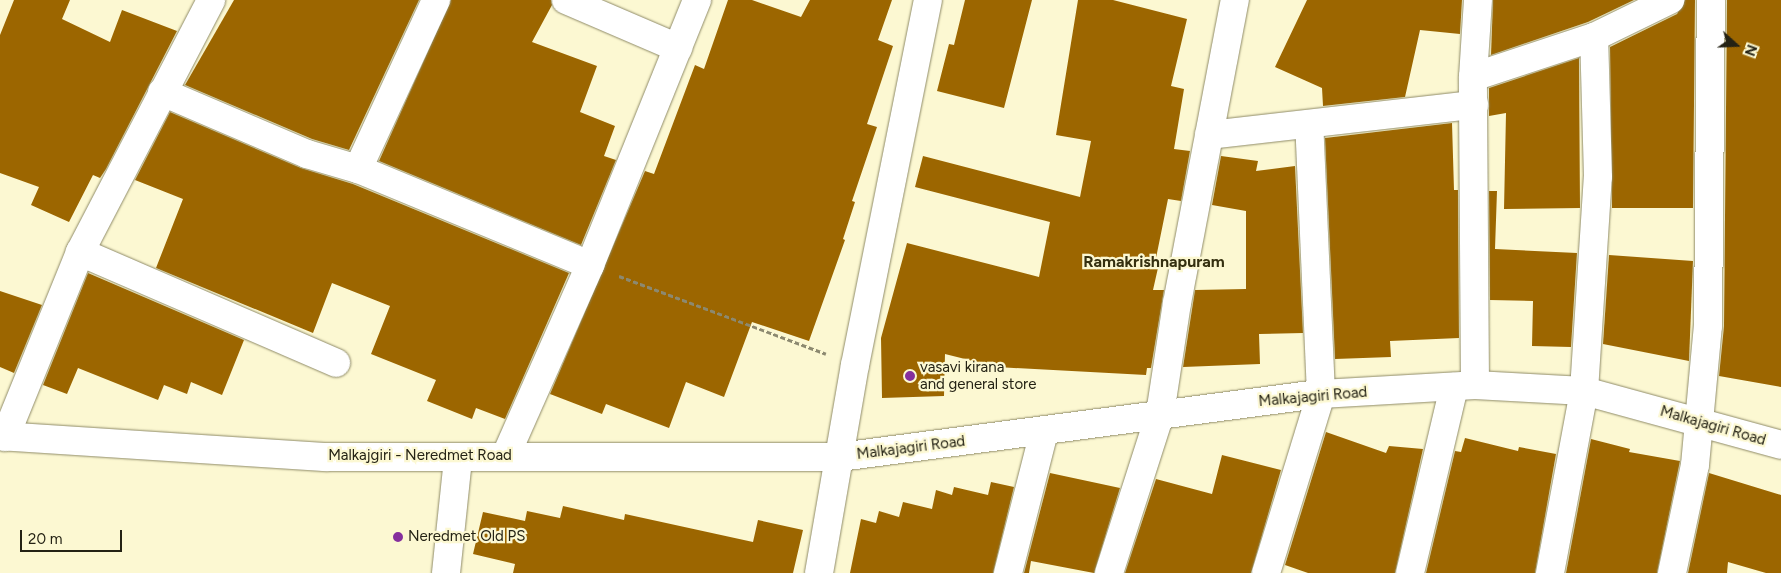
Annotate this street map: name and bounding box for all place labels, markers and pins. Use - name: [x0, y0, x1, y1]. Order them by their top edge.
- place label: vasavi kirana and general store: [920, 358, 1036, 393]
- marker: vasavi kirana and general store: [904, 370, 916, 382]
- place label: Neredmet Old PS: [408, 528, 526, 546]
- marker: Neredmet Old PS: [392, 531, 404, 543]

